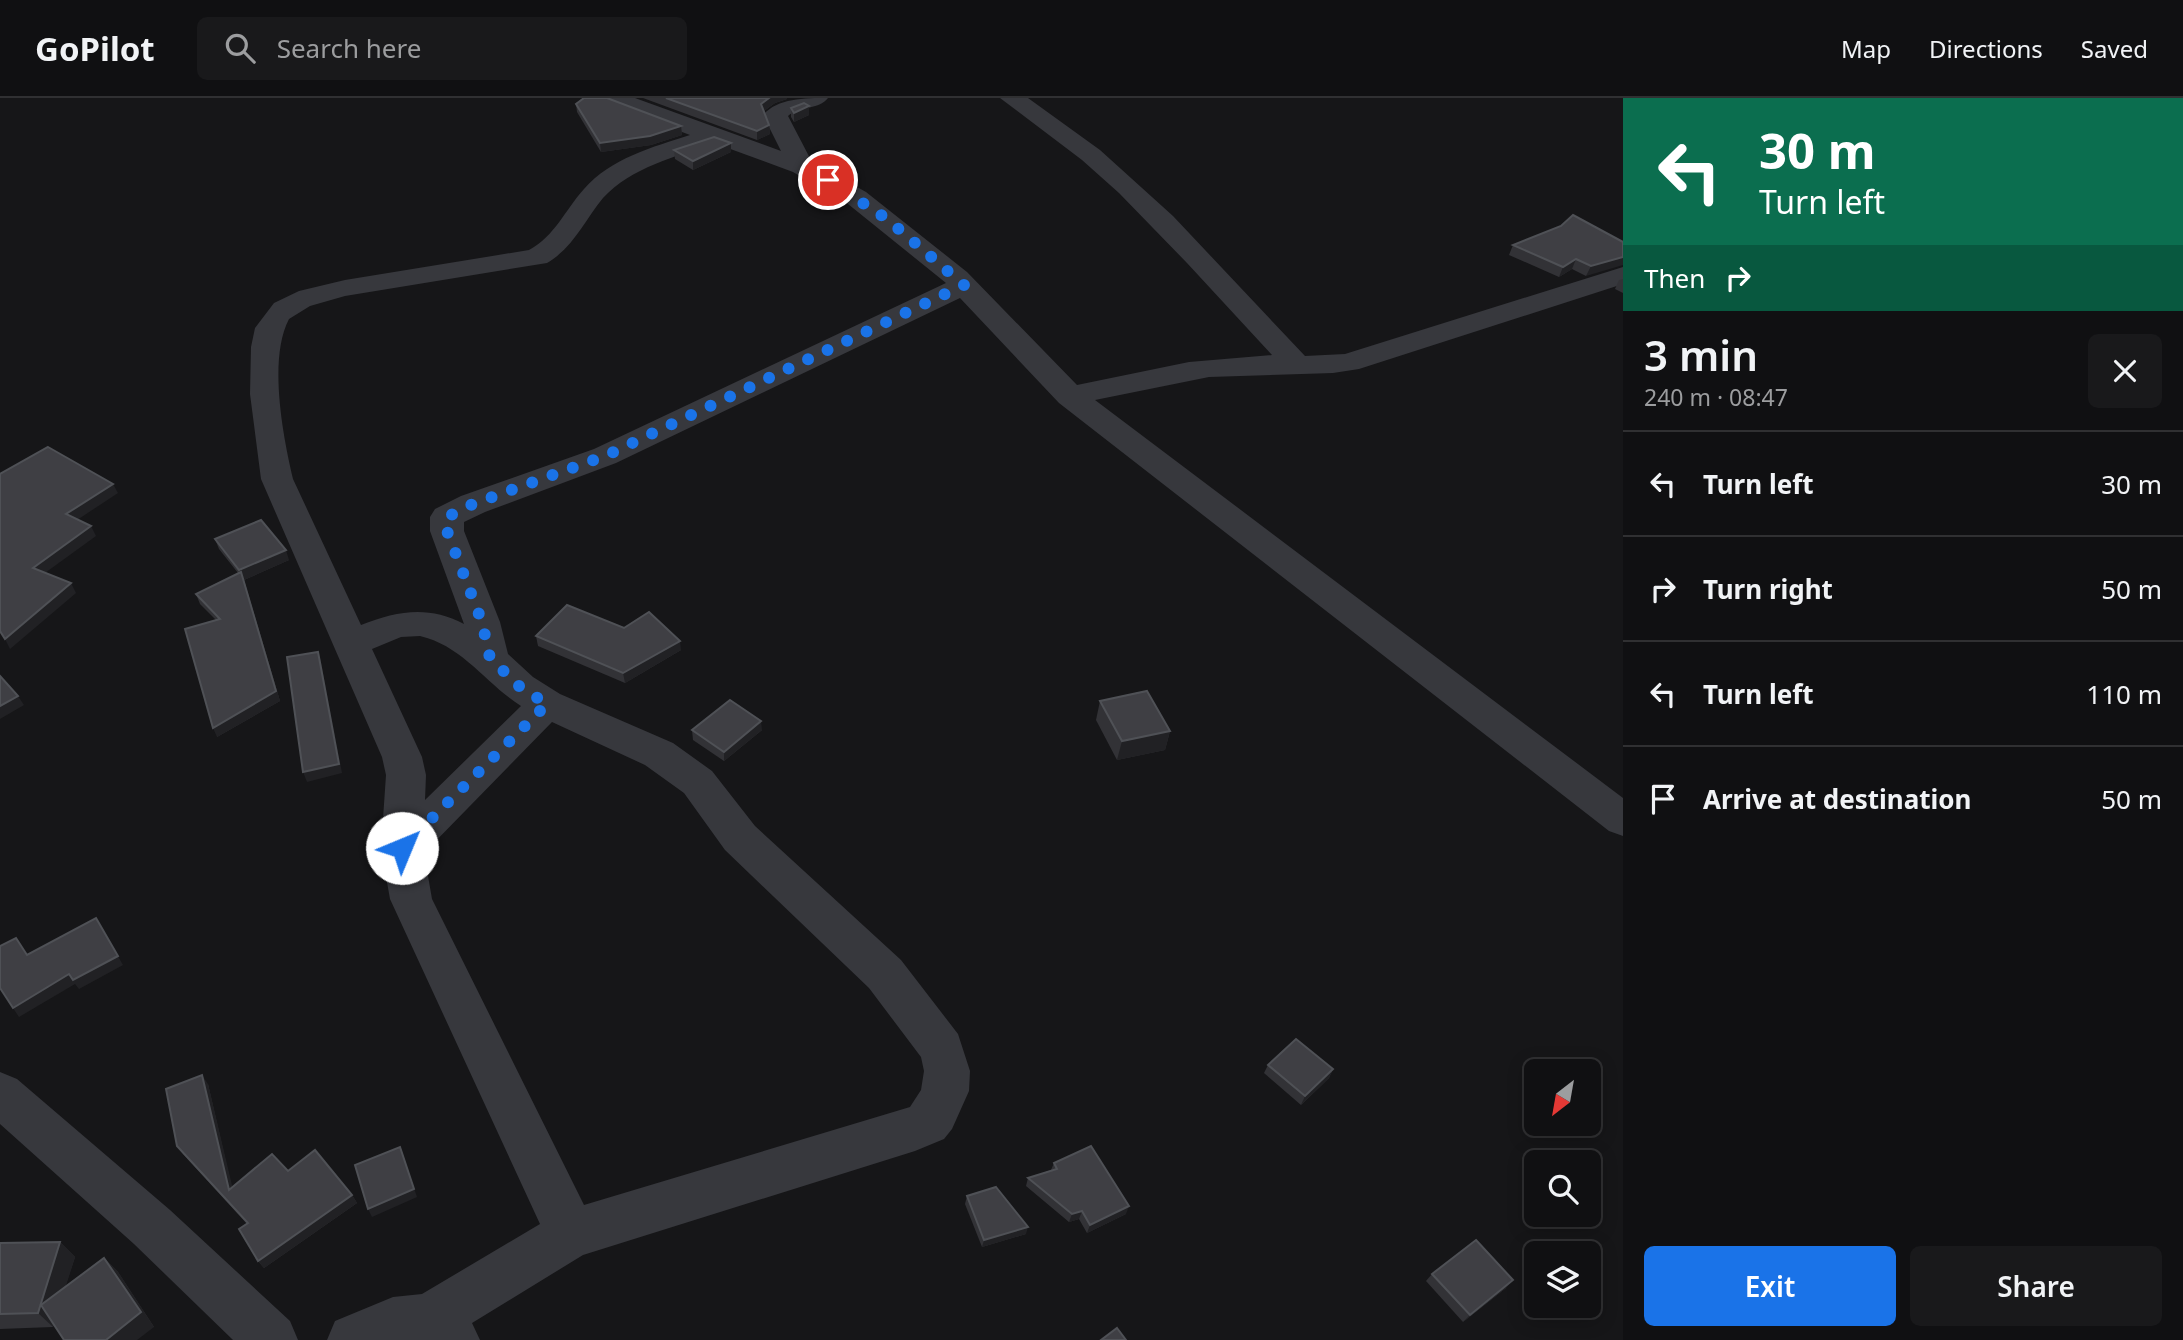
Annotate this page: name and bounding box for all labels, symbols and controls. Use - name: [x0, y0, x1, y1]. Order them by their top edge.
- search box: [197, 17, 687, 80]
- text: GoPilot: [35, 26, 155, 71]
- icon: search: [221, 29, 259, 67]
- text: Search here: [277, 30, 421, 66]
- text: Map: [1841, 32, 1891, 65]
- text: Directions: [1929, 32, 2043, 65]
- text: Saved: [2081, 32, 2148, 65]
- text: 30 m: [1759, 117, 1876, 183]
- icon: left: [1644, 126, 1735, 217]
- pin: [798, 150, 858, 210]
- icon: arrive: [809, 161, 847, 199]
- text: Turn left: [1759, 180, 1885, 223]
- icon: right: [1719, 259, 1757, 297]
- text: Then: [1644, 260, 1705, 296]
- text: 3 min: [1644, 326, 1758, 383]
- button: close: [2088, 334, 2162, 408]
- text: 240 m · 08:47: [1644, 381, 1788, 413]
- icon: left: [1644, 465, 1682, 503]
- text: Turn left: [1703, 466, 1814, 502]
- text: 30 m: [2101, 466, 2162, 502]
- icon: right: [1644, 570, 1682, 608]
- text: Turn right: [1703, 571, 1833, 607]
- text: 50 m: [2101, 571, 2162, 607]
- icon: left: [1644, 675, 1682, 713]
- text: Turn left: [1703, 676, 1814, 712]
- text: 110 m: [2086, 676, 2162, 712]
- icon: arrive: [1644, 780, 1682, 818]
- text: Arrive at destination: [1703, 781, 1972, 817]
- text: 50 m: [2101, 781, 2162, 817]
- position arrow: [365, 811, 439, 885]
- north arrow: [1524, 1059, 1601, 1136]
- map controls: [1524, 1059, 1601, 1318]
- button: search: [1524, 1150, 1601, 1227]
- button: layers: [1524, 1241, 1601, 1318]
- button: Exit: [1644, 1246, 1896, 1326]
- button: Share: [1910, 1246, 2162, 1326]

